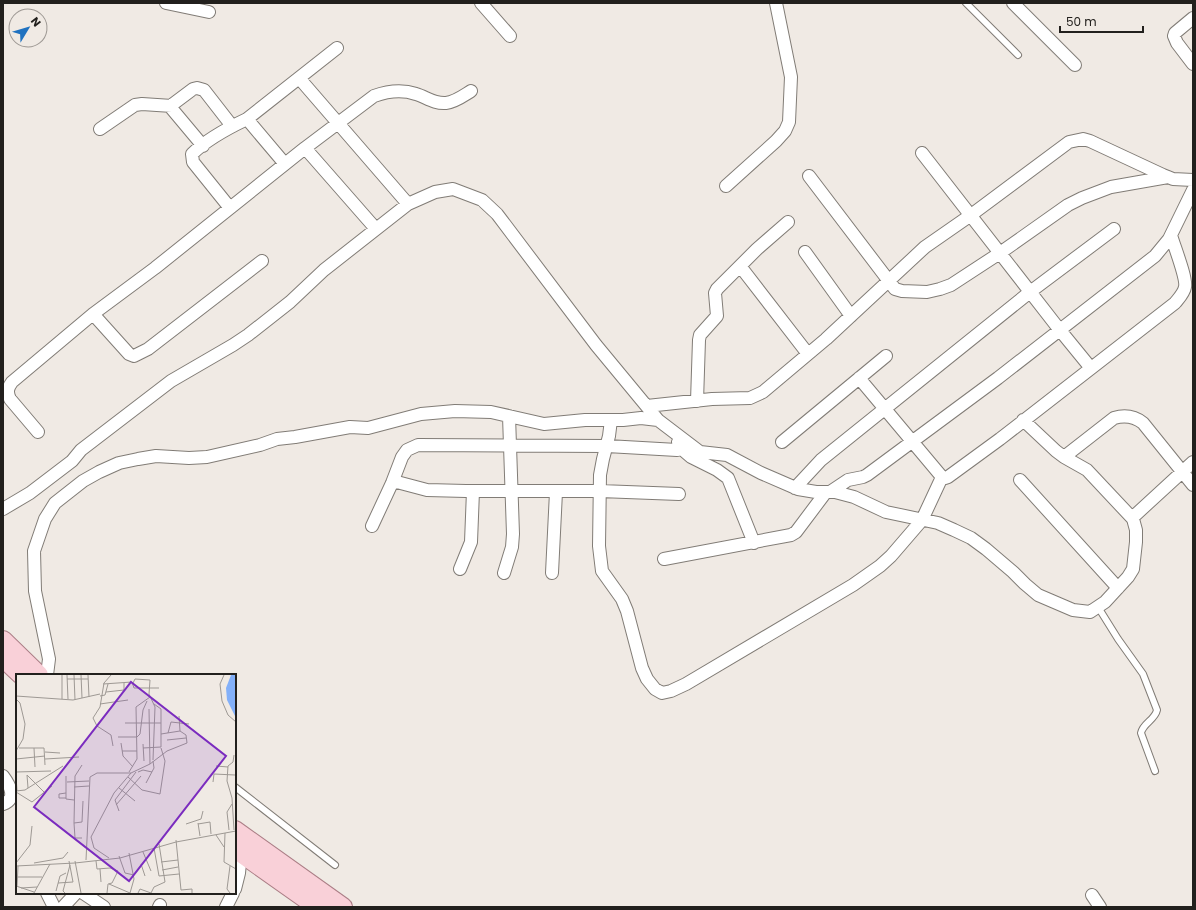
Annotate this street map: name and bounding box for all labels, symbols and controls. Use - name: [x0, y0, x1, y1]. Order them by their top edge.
- north arrow: [8, 8, 48, 48]
- scale bar: [1060, 8, 1143, 34]
- text: 50 m: [1066, 13, 1097, 30]
- text: N: [27, 14, 45, 30]
- inset map: [16, 674, 236, 894]

